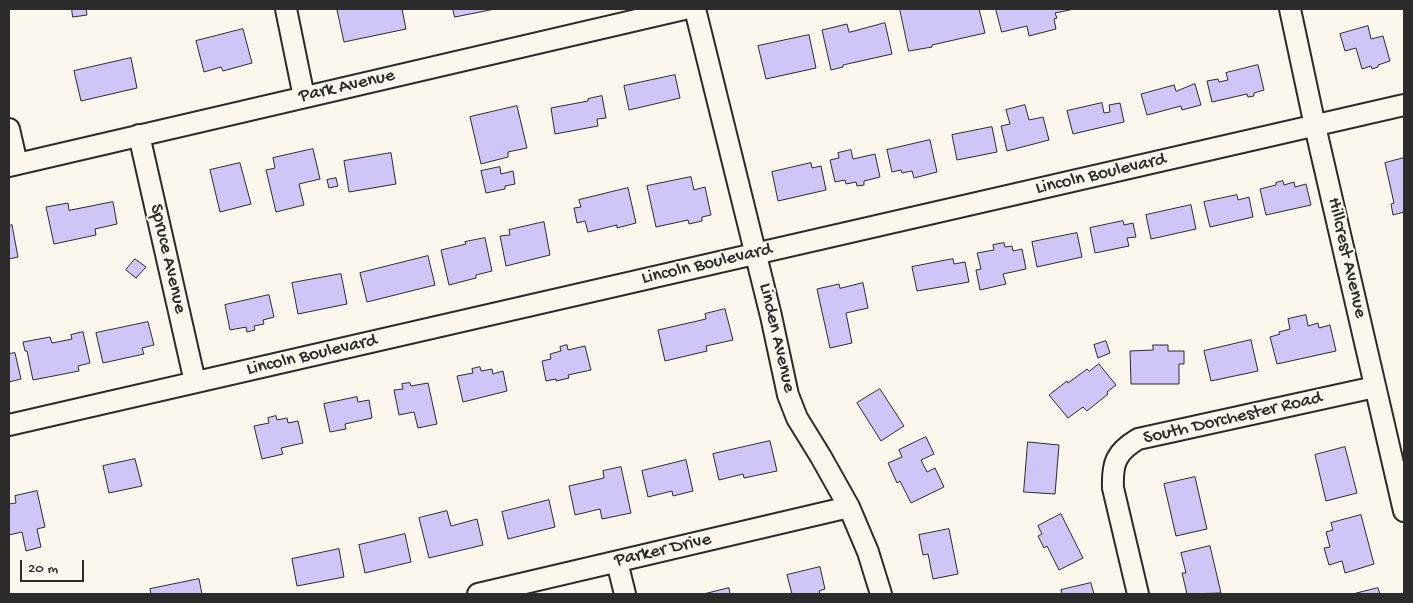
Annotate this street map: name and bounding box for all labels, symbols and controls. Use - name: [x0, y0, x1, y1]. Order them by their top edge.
- street label: Park Avenue: [297, 65, 397, 109]
- street label: Lincoln Boulevard: [1033, 149, 1169, 201]
- street label: Hillcrest Avenue: [1321, 196, 1371, 320]
- street label: Spruce Avenue: [143, 202, 191, 316]
- street label: Lincoln Boulevard: [639, 239, 775, 291]
- street label: Linden Avenue: [752, 281, 800, 395]
- street label: Lincoln Boulevard: [244, 330, 380, 382]
- street label: South Dorchester Road: [1141, 387, 1325, 451]
- street label: Parker Drive: [612, 529, 714, 573]
- scale bar: [22, 550, 86, 582]
- text: 20 m: [28, 560, 58, 578]

